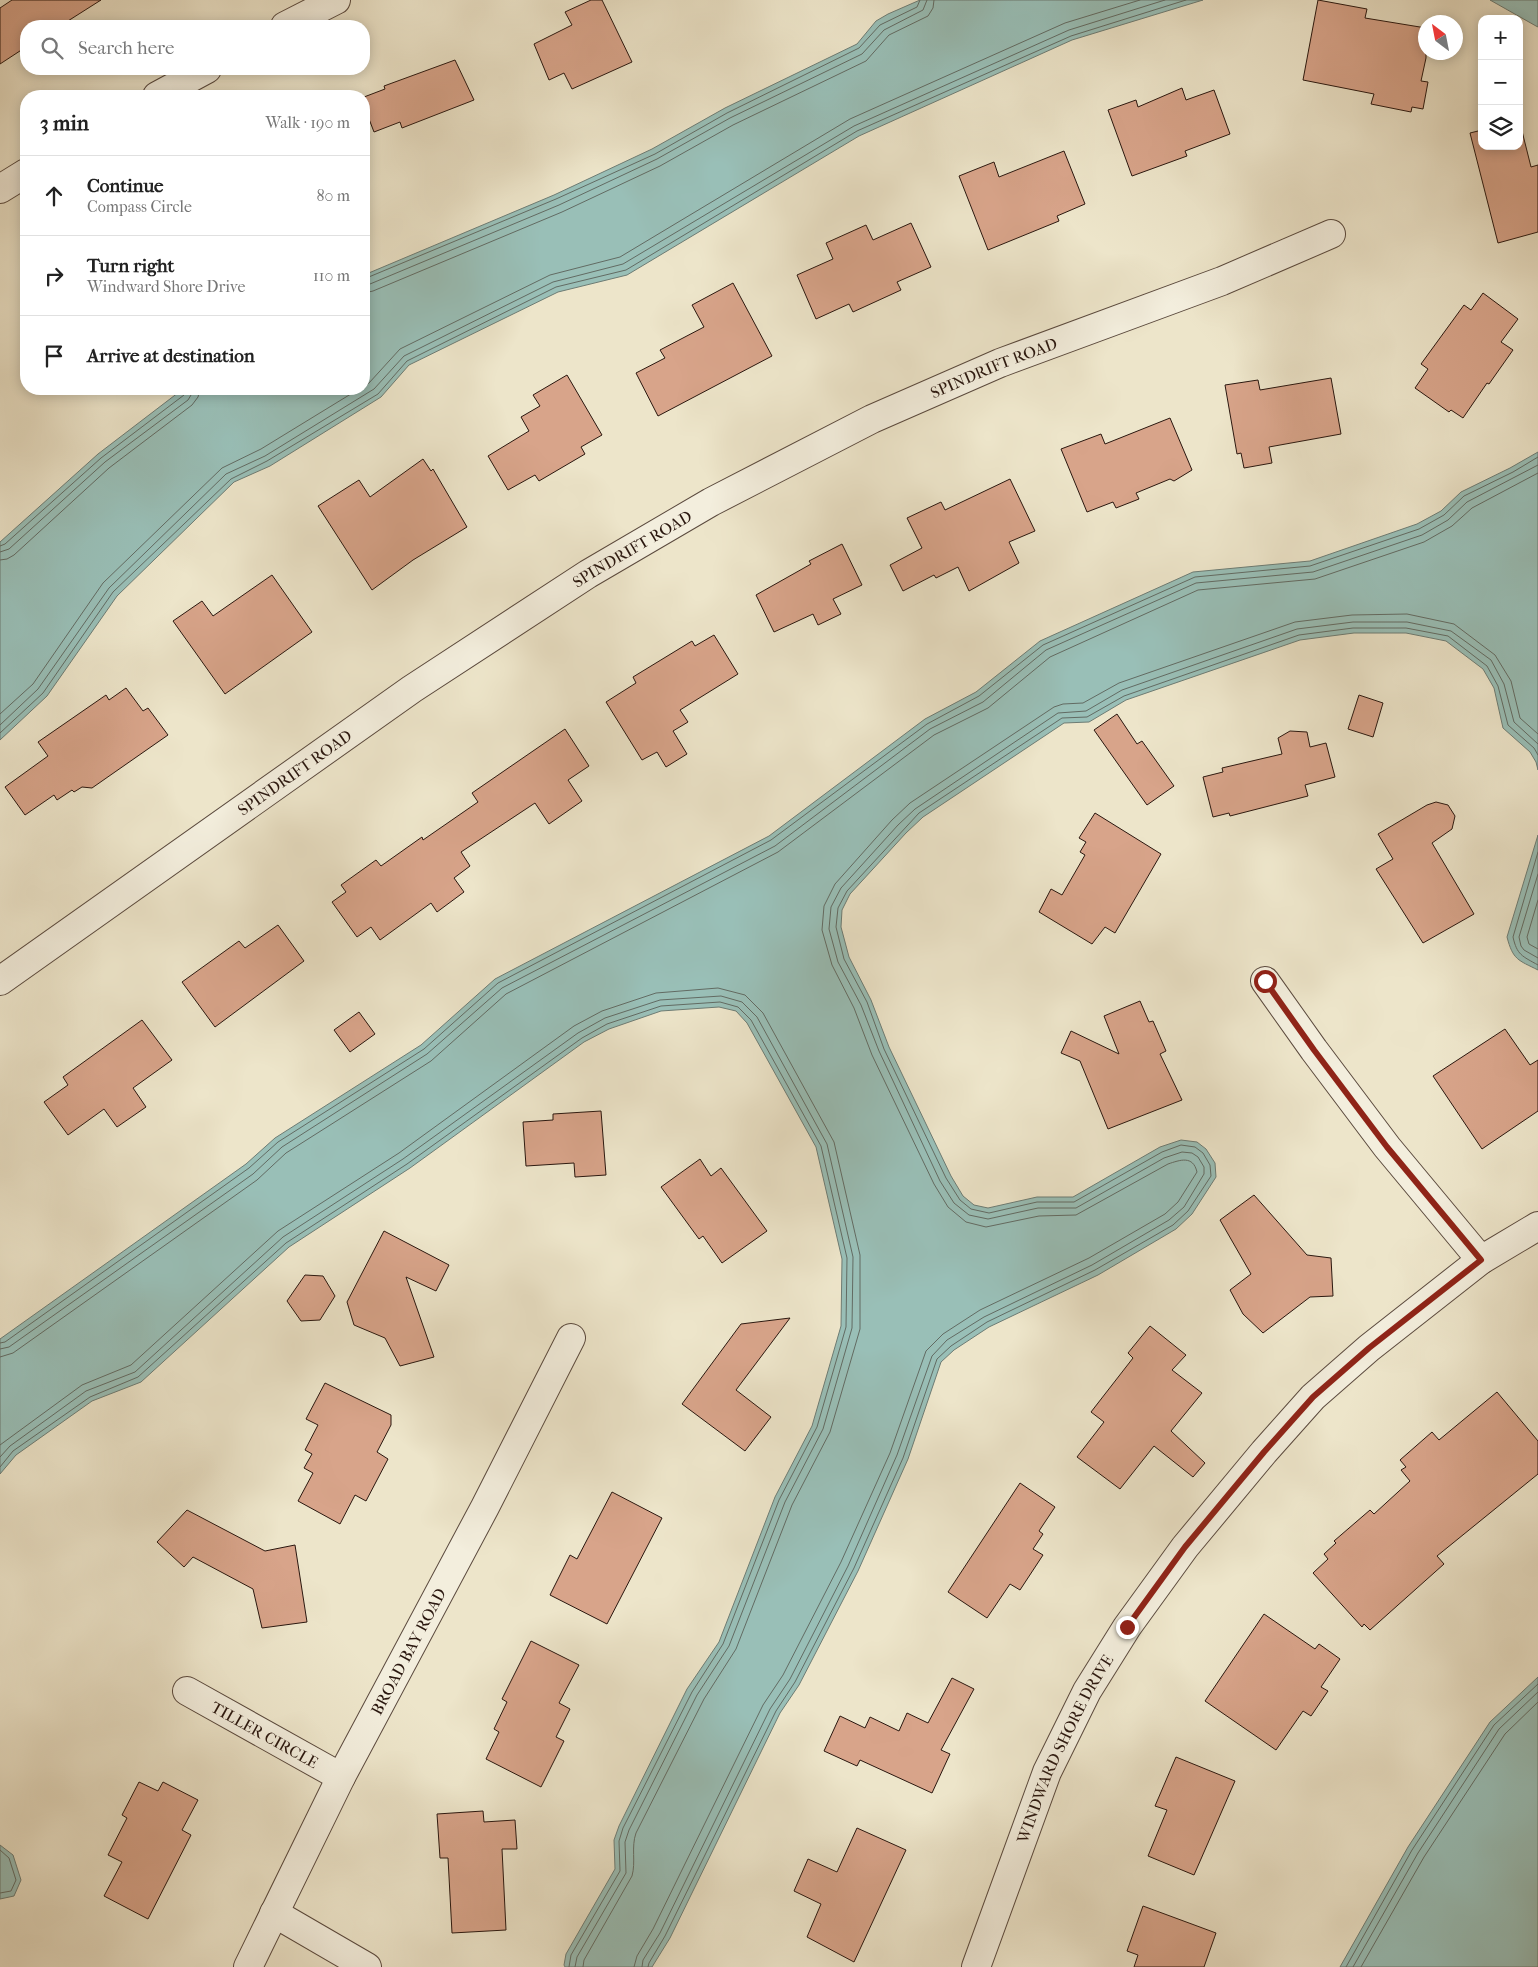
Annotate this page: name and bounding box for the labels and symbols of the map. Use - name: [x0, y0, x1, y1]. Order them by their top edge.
- north arrow: [1418, 15, 1463, 60]
- street label: SPINDRIFT ROAD: [927, 334, 1060, 402]
- street label: SPINDRIFT ROAD: [569, 506, 695, 592]
- street label: SPINDRIFT ROAD: [234, 726, 355, 820]
- route start: [1254, 970, 1277, 993]
- street label: BROAD BAY ROAD: [367, 1585, 450, 1718]
- route end: [1116, 1616, 1139, 1639]
- street label: WINDWARD SHORE DRIVE: [1013, 1651, 1118, 1847]
- street label: TILLER CIRCLE: [208, 1697, 321, 1772]

